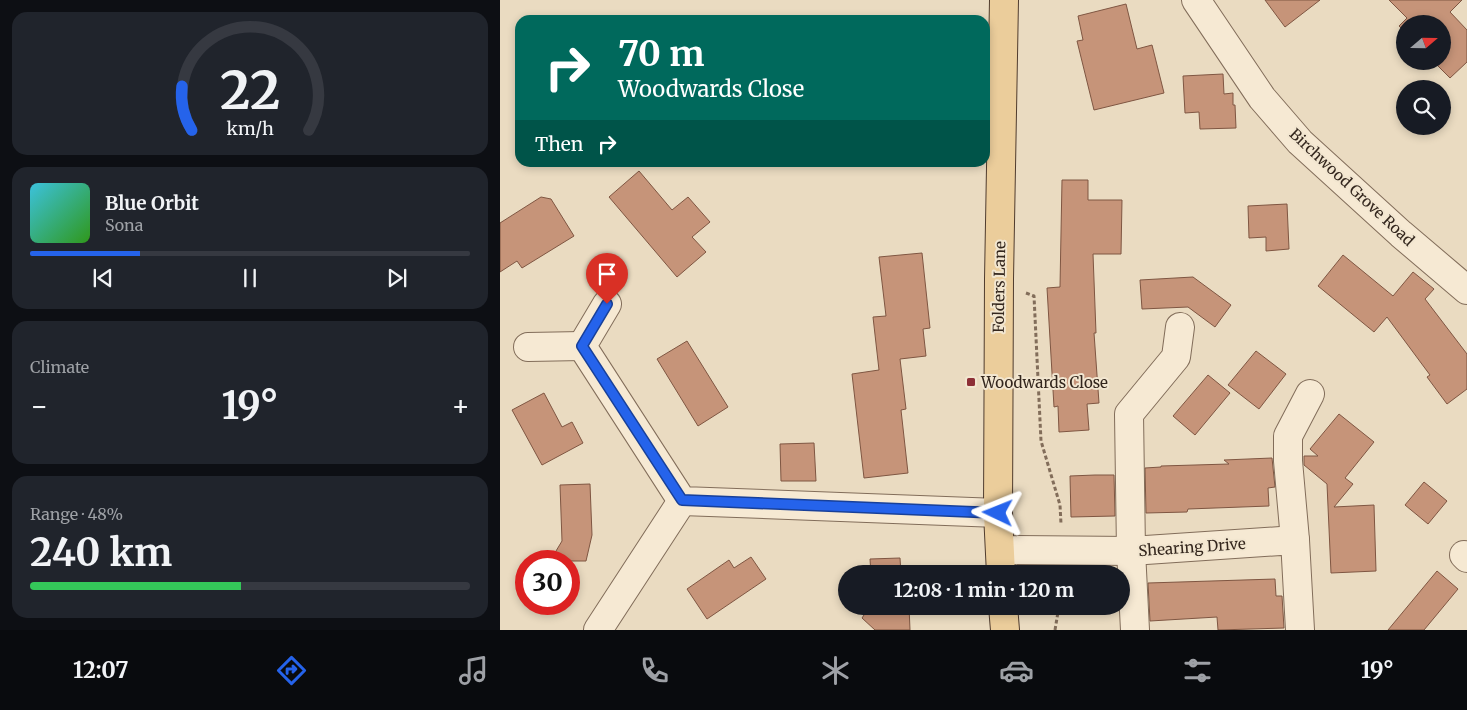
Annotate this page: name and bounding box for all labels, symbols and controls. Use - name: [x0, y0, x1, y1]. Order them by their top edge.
- north arrow: [1396, 15, 1451, 70]
- map controls: [1396, 15, 1451, 135]
- text: 70 m: [618, 32, 705, 76]
- icon: right: [535, 35, 600, 100]
- text: 22: [220, 58, 280, 123]
- text: Woodwards Close: [618, 75, 804, 103]
- button: search: [1396, 80, 1451, 135]
- text: km/h: [226, 117, 274, 140]
- street label: Birchwood Grove Road: [1286, 124, 1418, 250]
- icon: right: [593, 130, 621, 158]
- text: Then: [535, 132, 583, 156]
- text: Blue Orbit: [105, 191, 199, 215]
- text: Sona: [105, 215, 143, 235]
- street label: Folders Lane: [989, 241, 1009, 333]
- pin: [586, 253, 628, 304]
- icon: arrive: [593, 260, 621, 288]
- icon: previous: [89, 264, 117, 292]
- icon: pause: [236, 264, 264, 292]
- icon: next: [383, 264, 411, 292]
- text: Climate: [30, 357, 89, 377]
- place label: Woodwards Close: [980, 373, 1108, 392]
- marker: Woodwards Close: [965, 376, 977, 388]
- text: 19°: [222, 382, 279, 429]
- text: −: [30, 388, 49, 424]
- text: +: [451, 388, 470, 424]
- position arrow: [971, 486, 1023, 538]
- text: Range · 48%: [30, 504, 123, 524]
- text: 240 km: [30, 529, 172, 576]
- street label: Shearing Drive: [1138, 534, 1246, 560]
- speed limit sign: 30: [515, 550, 580, 615]
- text: 12:08 · 1 min · 120 m: [894, 578, 1074, 602]
- icon: directions: [274, 653, 309, 688]
- icon: music: [456, 653, 491, 688]
- icon: phone: [637, 653, 672, 688]
- icon: climate: [818, 653, 853, 688]
- icon: car: [999, 653, 1034, 688]
- icon: filters: [1180, 653, 1215, 688]
- text: 12:07: [73, 656, 128, 684]
- text: 19°: [1361, 656, 1394, 684]

